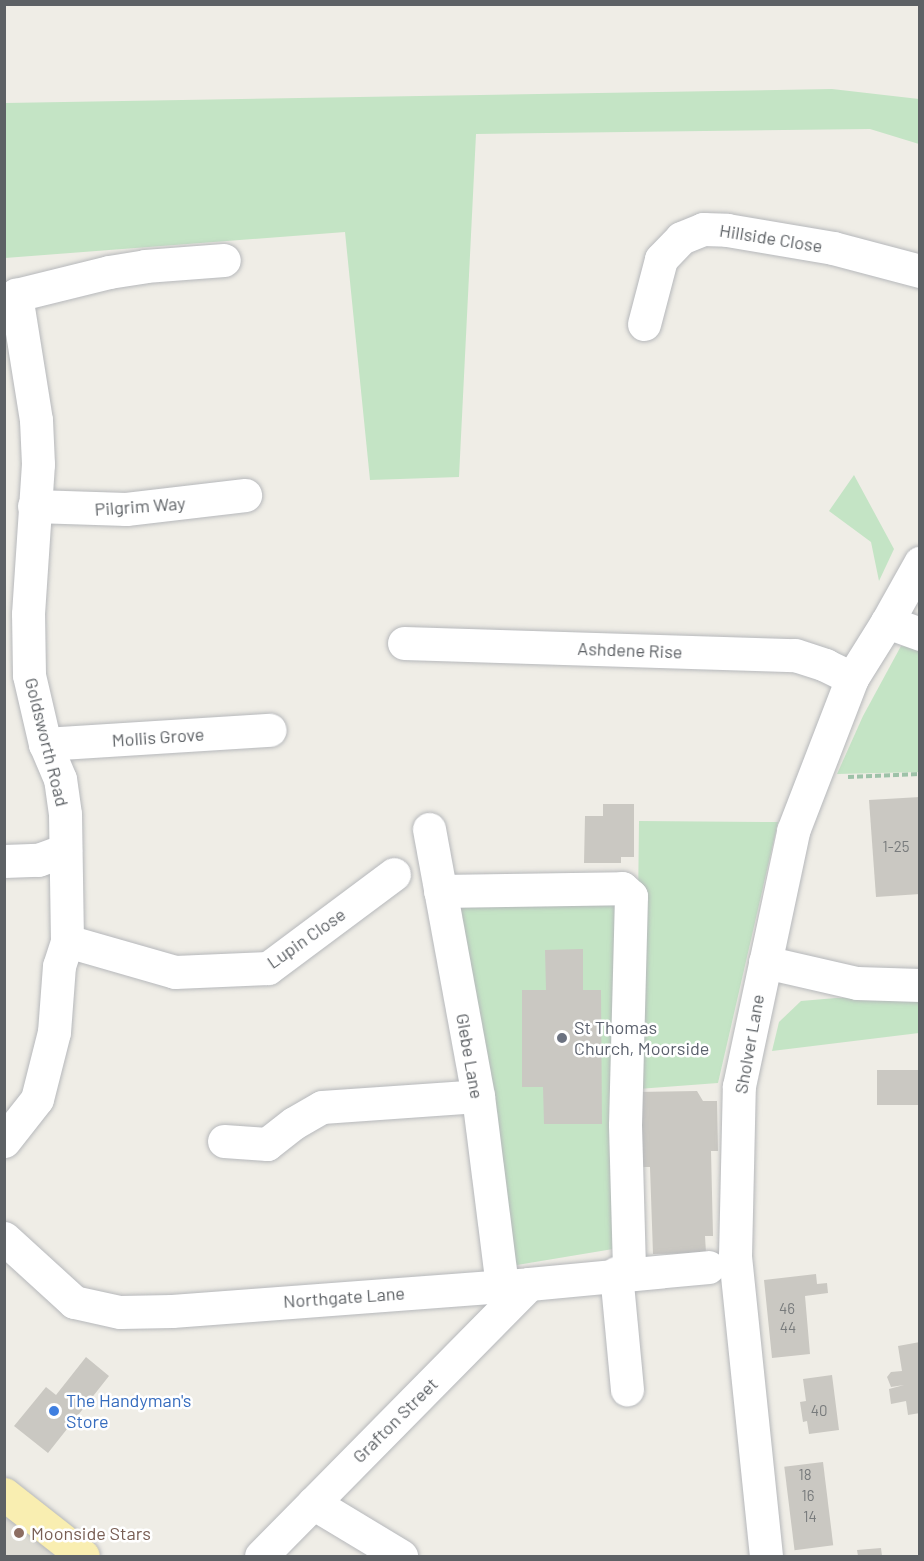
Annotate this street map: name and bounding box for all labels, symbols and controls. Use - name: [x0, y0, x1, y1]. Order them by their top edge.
- street label: Hillside Close: [718, 219, 824, 257]
- street label: Pilgrim Way: [94, 492, 186, 520]
- street label: Ashdene Rise: [577, 637, 683, 663]
- street label: Goldsworth Road: [21, 675, 73, 809]
- street label: Mollis Grove: [111, 723, 205, 751]
- house number: 1-25: [883, 838, 909, 856]
- street label: Lupin Close: [263, 903, 349, 973]
- street label: Sholver Lane: [730, 993, 768, 1095]
- street label: Glebe Lane: [452, 1012, 488, 1100]
- place label: St Thomas Church, Moorside: [574, 1017, 709, 1060]
- marker: St Thomas Church, Moorside: [555, 1031, 569, 1045]
- street label: Northgate Lane: [282, 1282, 406, 1312]
- house number: 46: [779, 1300, 795, 1318]
- house number: 44: [780, 1319, 796, 1337]
- street label: Grafton Street: [348, 1373, 442, 1467]
- place label: The Handyman's Store: [66, 1390, 191, 1432]
- house number: 40: [811, 1402, 827, 1420]
- marker: The Handyman's Store: [47, 1404, 61, 1418]
- house number: 18: [798, 1466, 812, 1484]
- house number: 16: [802, 1487, 814, 1505]
- house number: 14: [803, 1508, 817, 1526]
- place label: Moonside Stars: [31, 1522, 151, 1544]
- marker: Moonside Stars: [12, 1526, 26, 1540]

